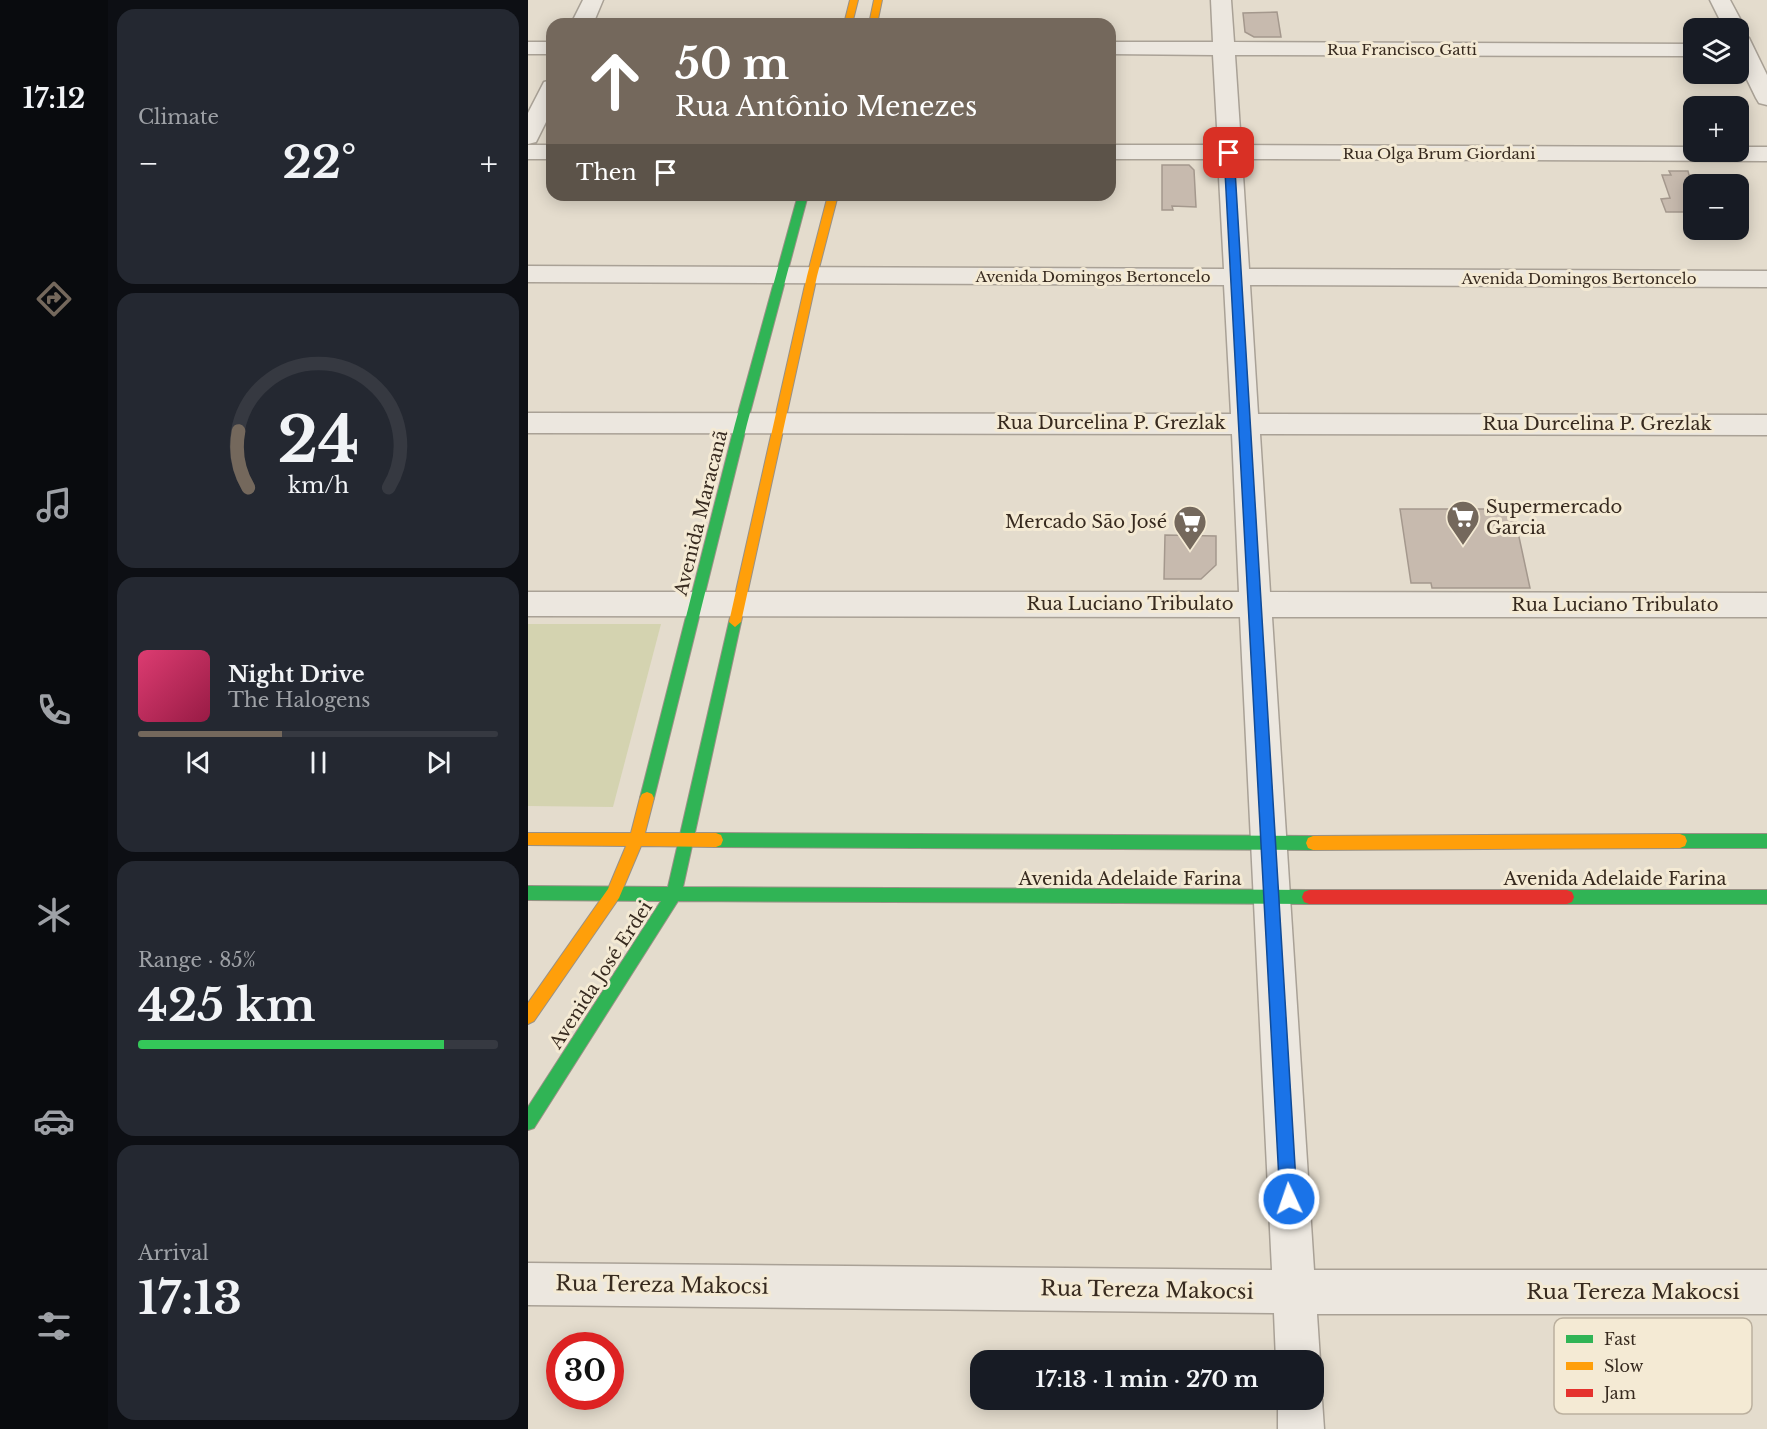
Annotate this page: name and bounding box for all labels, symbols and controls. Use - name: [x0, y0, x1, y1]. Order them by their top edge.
- map controls: [1683, 18, 1749, 240]
- button: layers: [1683, 18, 1749, 84]
- text: 50 m: [675, 38, 789, 90]
- street label: Rua Francisco Gatti: [1327, 40, 1477, 59]
- icon: ahead: [576, 42, 654, 120]
- text: 17:12: [23, 82, 85, 115]
- text: Rua Antônio Menezes: [675, 90, 977, 123]
- button: +: [1683, 96, 1749, 162]
- text: Climate: [138, 105, 219, 129]
- pin: [1203, 127, 1254, 178]
- text: 22°: [283, 134, 356, 190]
- icon: arrive: [1212, 136, 1245, 169]
- text: −: [138, 143, 159, 184]
- text: +: [480, 143, 498, 184]
- street label: Rua Olga Brum Giordani: [1343, 144, 1535, 163]
- icon: arrive: [649, 156, 682, 189]
- text: Then: [576, 159, 637, 186]
- button: −: [1683, 174, 1749, 240]
- street label: Avenida Domingos Bertoncelo: [974, 267, 1211, 286]
- street label: Avenida Domingos Bertoncelo: [1460, 269, 1697, 288]
- icon: directions: [33, 278, 75, 320]
- text: 24: [277, 401, 359, 479]
- street label: Rua Durcelina P. Grezlak: [996, 412, 1226, 434]
- street label: Rua Durcelina P. Grezlak: [1482, 413, 1712, 435]
- street label: Avenida Maracanã: [670, 428, 732, 599]
- text: km/h: [288, 472, 349, 499]
- icon: music: [33, 484, 75, 526]
- place label: Supermercado Garcia: [1486, 496, 1622, 539]
- supermarket icon: Supermercado Garcia: [1445, 499, 1481, 546]
- supermarket icon: Mercado São José: [1172, 504, 1208, 551]
- place label: Mercado São José: [1005, 511, 1167, 533]
- street label: Rua Luciano Tribulato: [1027, 593, 1233, 615]
- street label: Rua Luciano Tribulato: [1512, 594, 1718, 616]
- text: Night Drive: [228, 661, 365, 688]
- text: The Halogens: [228, 688, 370, 712]
- icon: phone: [33, 689, 75, 731]
- icon: previous: [182, 746, 215, 779]
- icon: pause: [302, 746, 335, 779]
- icon: next: [422, 746, 455, 779]
- street label: Avenida Adelaide Farina: [1018, 868, 1241, 890]
- street label: Avenida Adelaide Farina: [1503, 868, 1726, 890]
- icon: climate: [33, 894, 75, 936]
- street label: Avenida José Erdei: [545, 897, 657, 1054]
- text: Range · 85%: [138, 948, 256, 972]
- text: 425 km: [138, 977, 316, 1033]
- icon: car: [33, 1100, 75, 1142]
- position arrow: [1257, 1167, 1321, 1231]
- text: Arrival: [138, 1241, 209, 1265]
- text: 17:13: [138, 1270, 242, 1326]
- street label: Rua Tereza Makocsi: [555, 1270, 769, 1300]
- street label: Rua Tereza Makocsi: [1040, 1275, 1254, 1305]
- street label: Rua Tereza Makocsi: [1526, 1279, 1740, 1305]
- icon: filters: [33, 1305, 75, 1347]
- legend: [1554, 1318, 1752, 1414]
- text: Fast: [1604, 1329, 1636, 1349]
- speed limit sign: 30: [546, 1332, 624, 1410]
- text: Slow: [1604, 1356, 1644, 1376]
- text: 17:13 · 1 min · 270 m: [1036, 1366, 1258, 1393]
- text: Jam: [1602, 1383, 1636, 1403]

